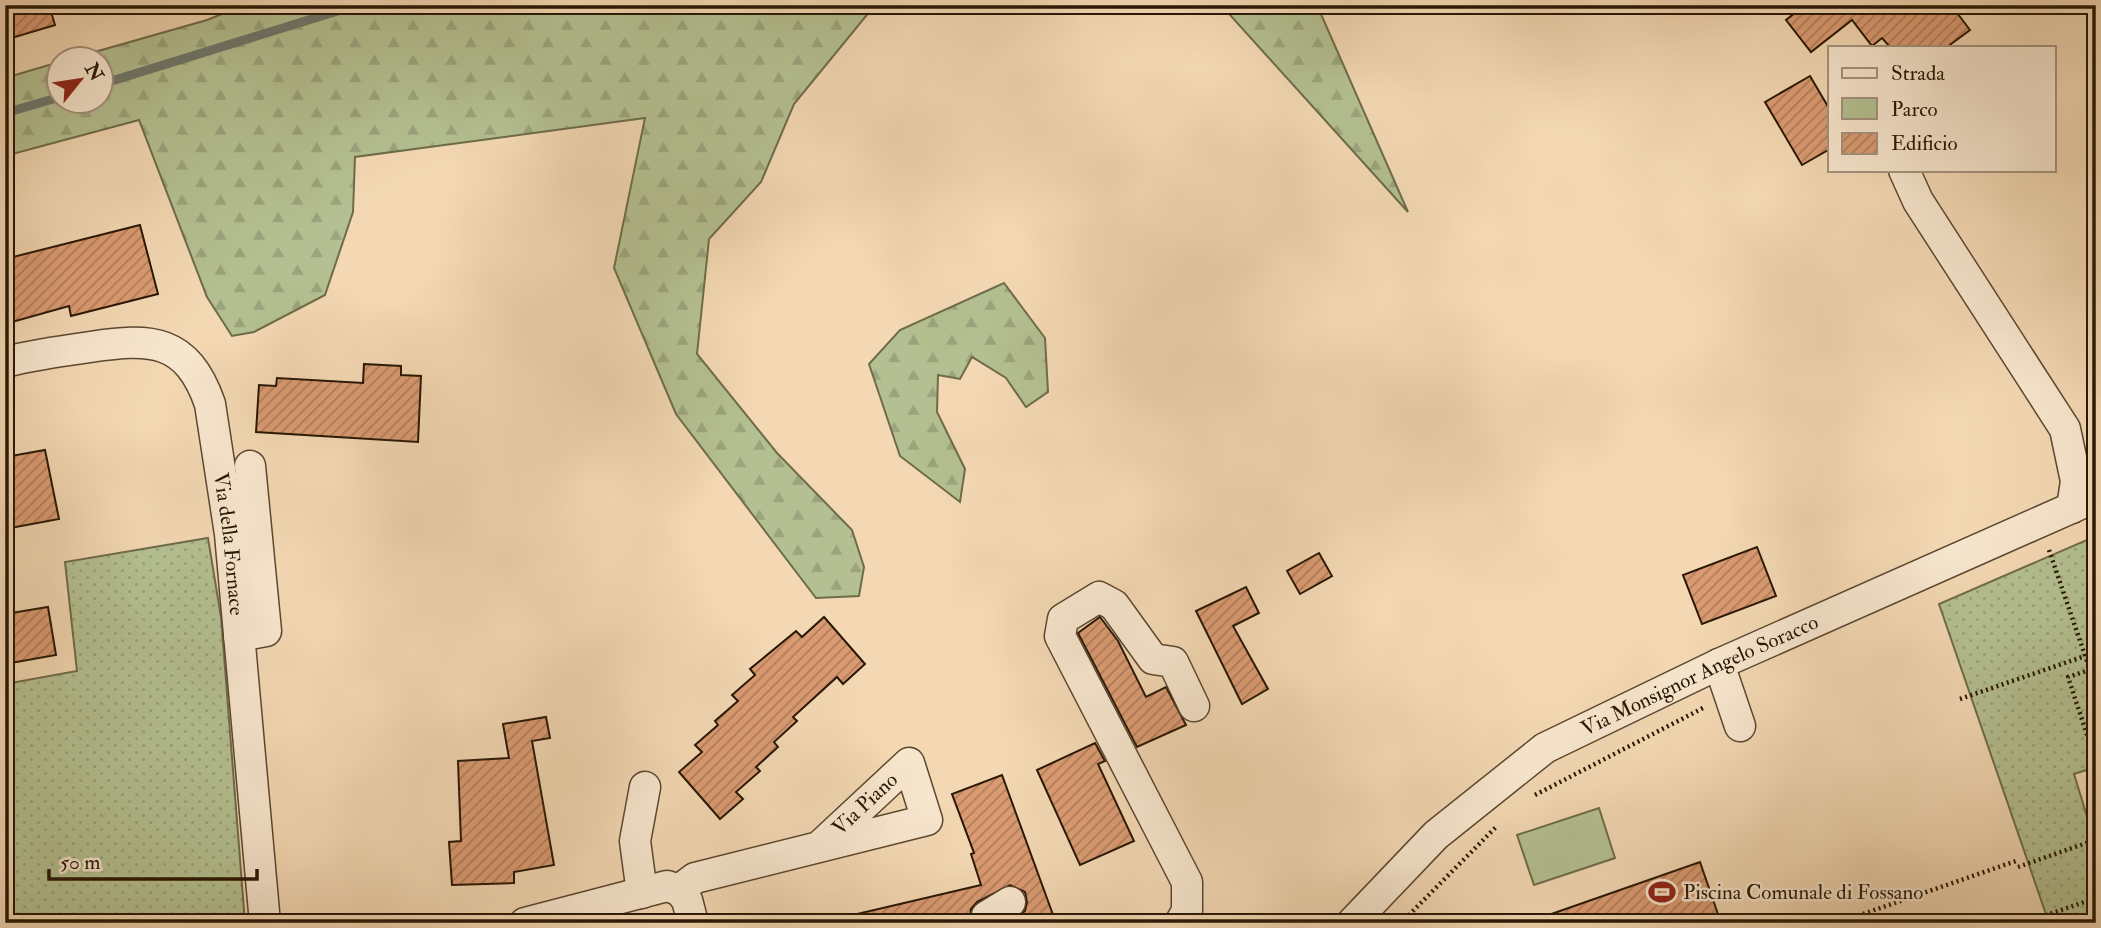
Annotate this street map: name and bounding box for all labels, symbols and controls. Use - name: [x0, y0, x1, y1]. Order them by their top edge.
- north arrow: [46, 46, 116, 116]
- legend: [1828, 46, 2056, 172]
- text: N: [79, 58, 109, 86]
- text: Strada: [1891, 60, 1945, 87]
- text: Parco: [1891, 96, 1938, 123]
- text: Edificio: [1891, 130, 1958, 157]
- street label: Via della Fornace: [207, 471, 251, 617]
- street label: Via Monsignor Angelo Soracco: [1576, 608, 1822, 742]
- street label: Via Piano: [826, 767, 904, 841]
- scale bar: [49, 837, 257, 881]
- text: 50 m: [60, 849, 101, 876]
- sports icon: Piscina Comunale di Fossano: [1647, 877, 1677, 907]
- place label: Piscina Comunale di Fossano: [1683, 879, 1923, 906]

